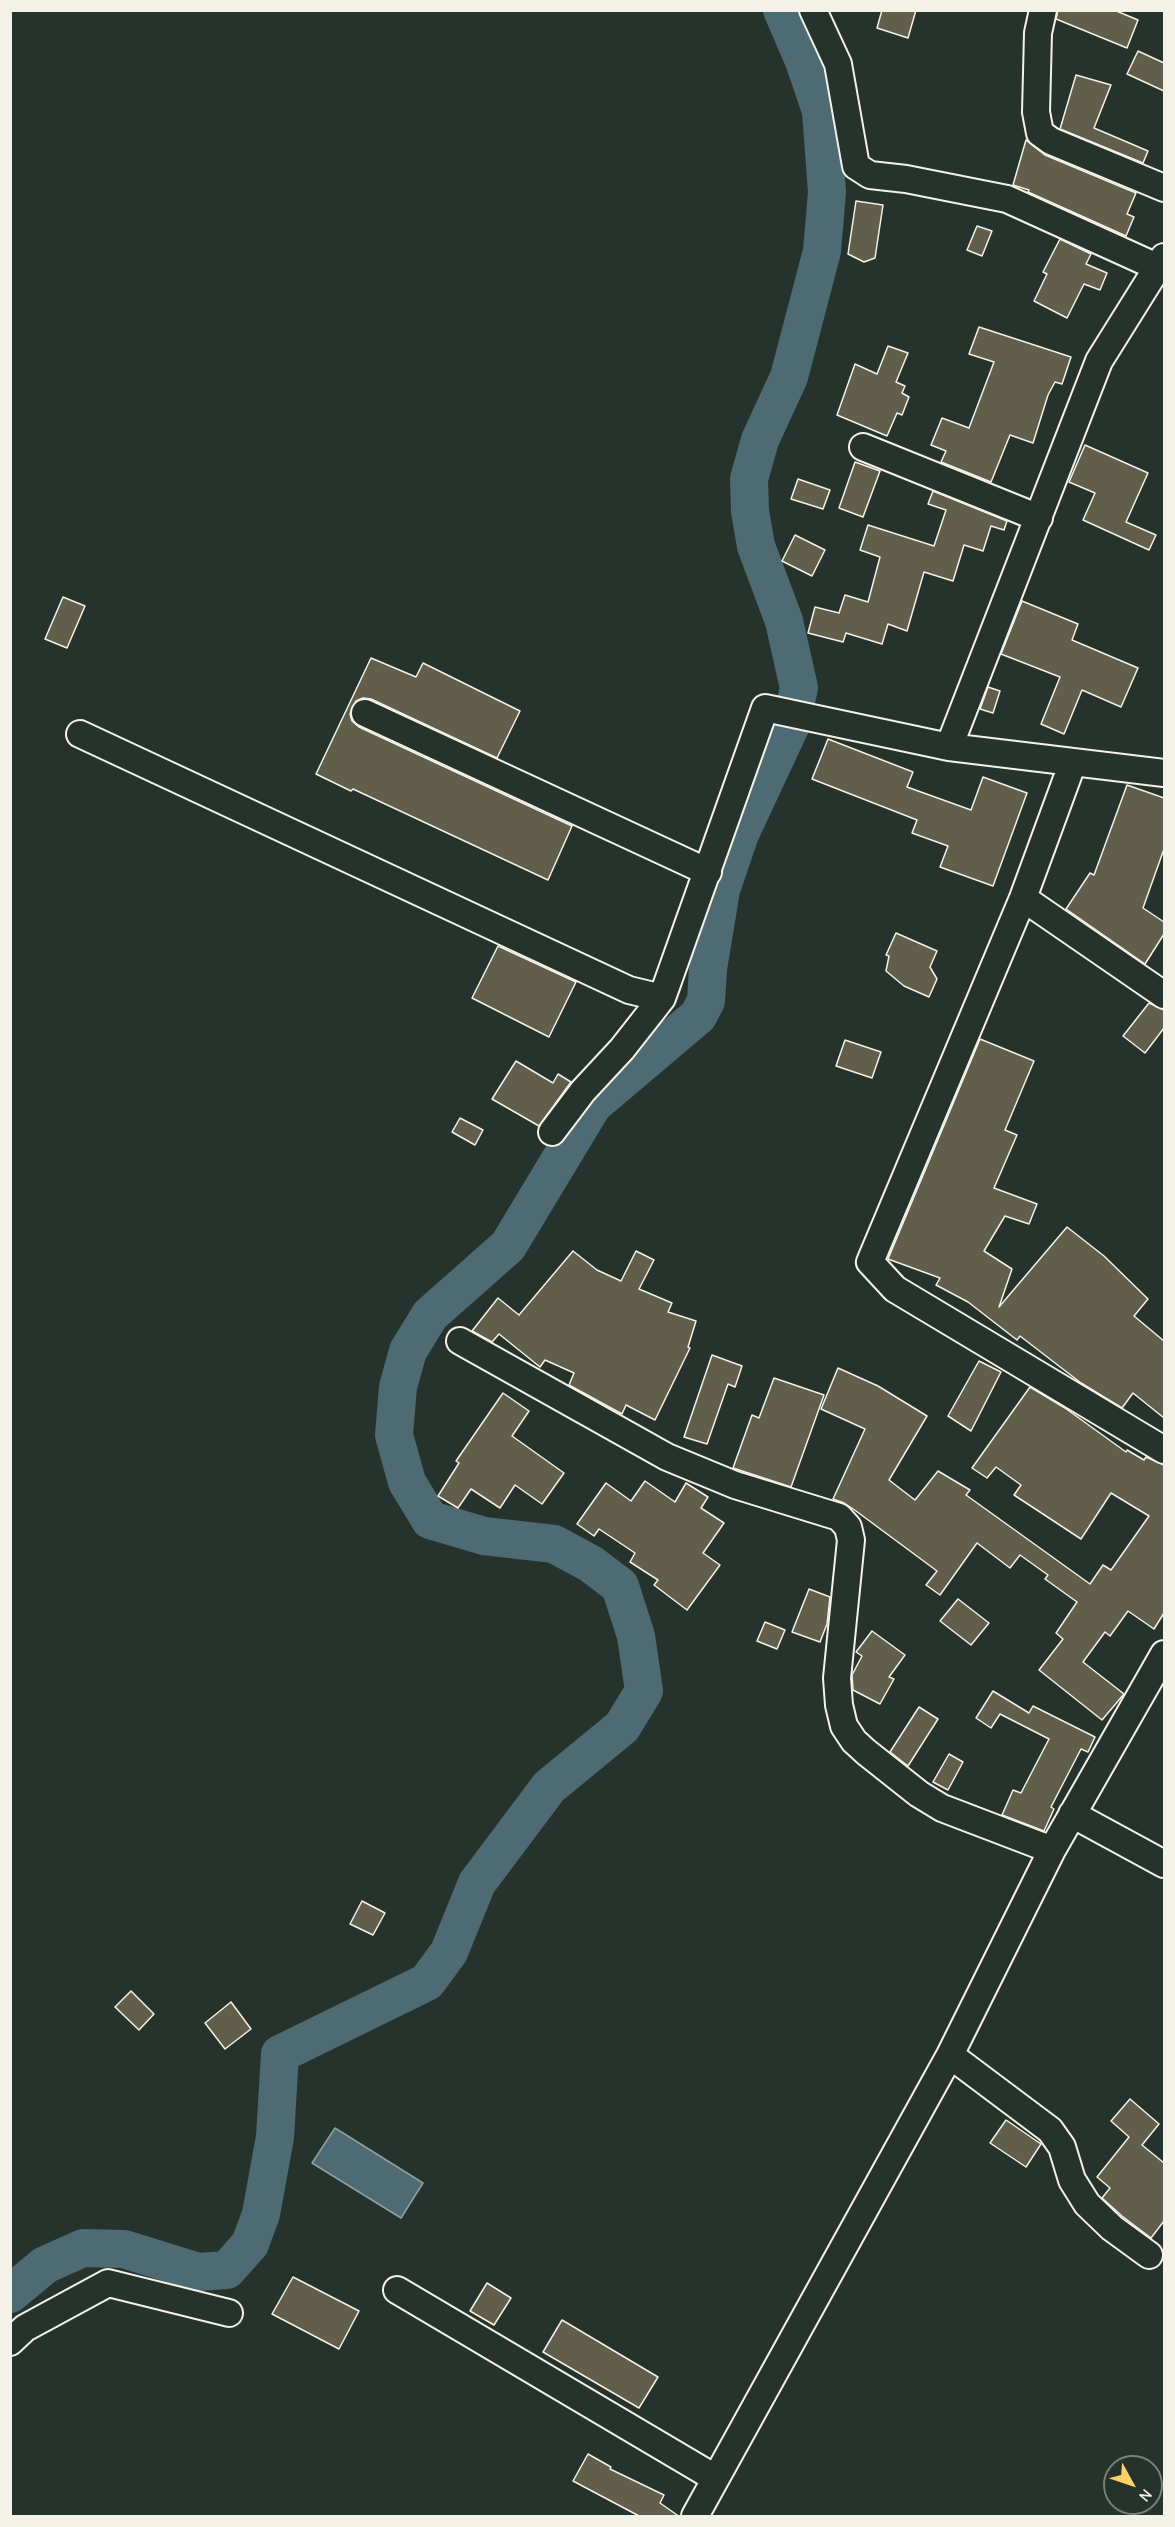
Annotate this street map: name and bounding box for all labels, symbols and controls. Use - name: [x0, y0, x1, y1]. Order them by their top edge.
- north arrow: [1103, 2455, 1163, 2515]
- text: N: [1135, 2486, 1156, 2505]

